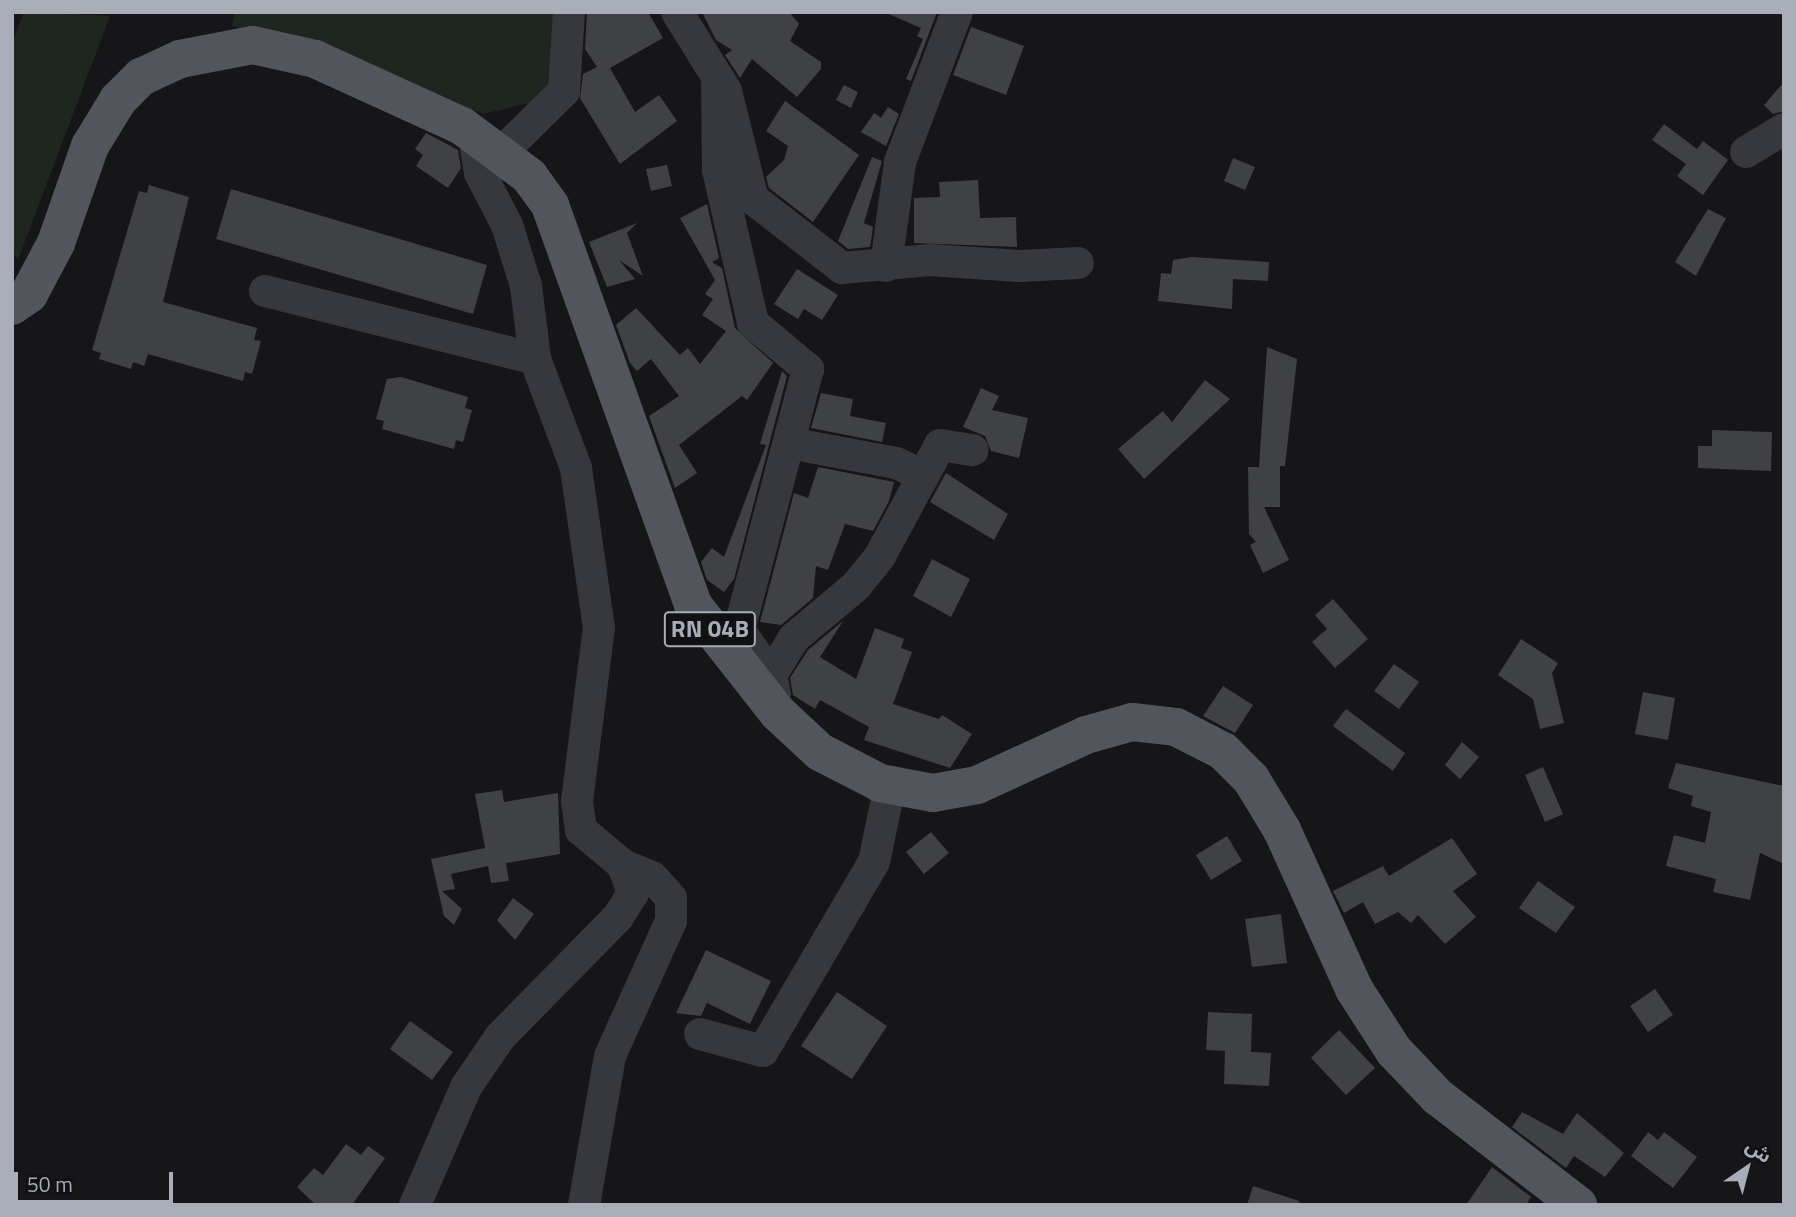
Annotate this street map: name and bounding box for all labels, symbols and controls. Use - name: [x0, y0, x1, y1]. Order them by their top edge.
- road number: RN 04B: [663, 608, 757, 650]
- text: ش: [1740, 1131, 1778, 1170]
- north arrow: [1712, 1133, 1782, 1203]
- scale bar: [18, 1158, 177, 1202]
- text: 50 m: [27, 1168, 73, 1200]

